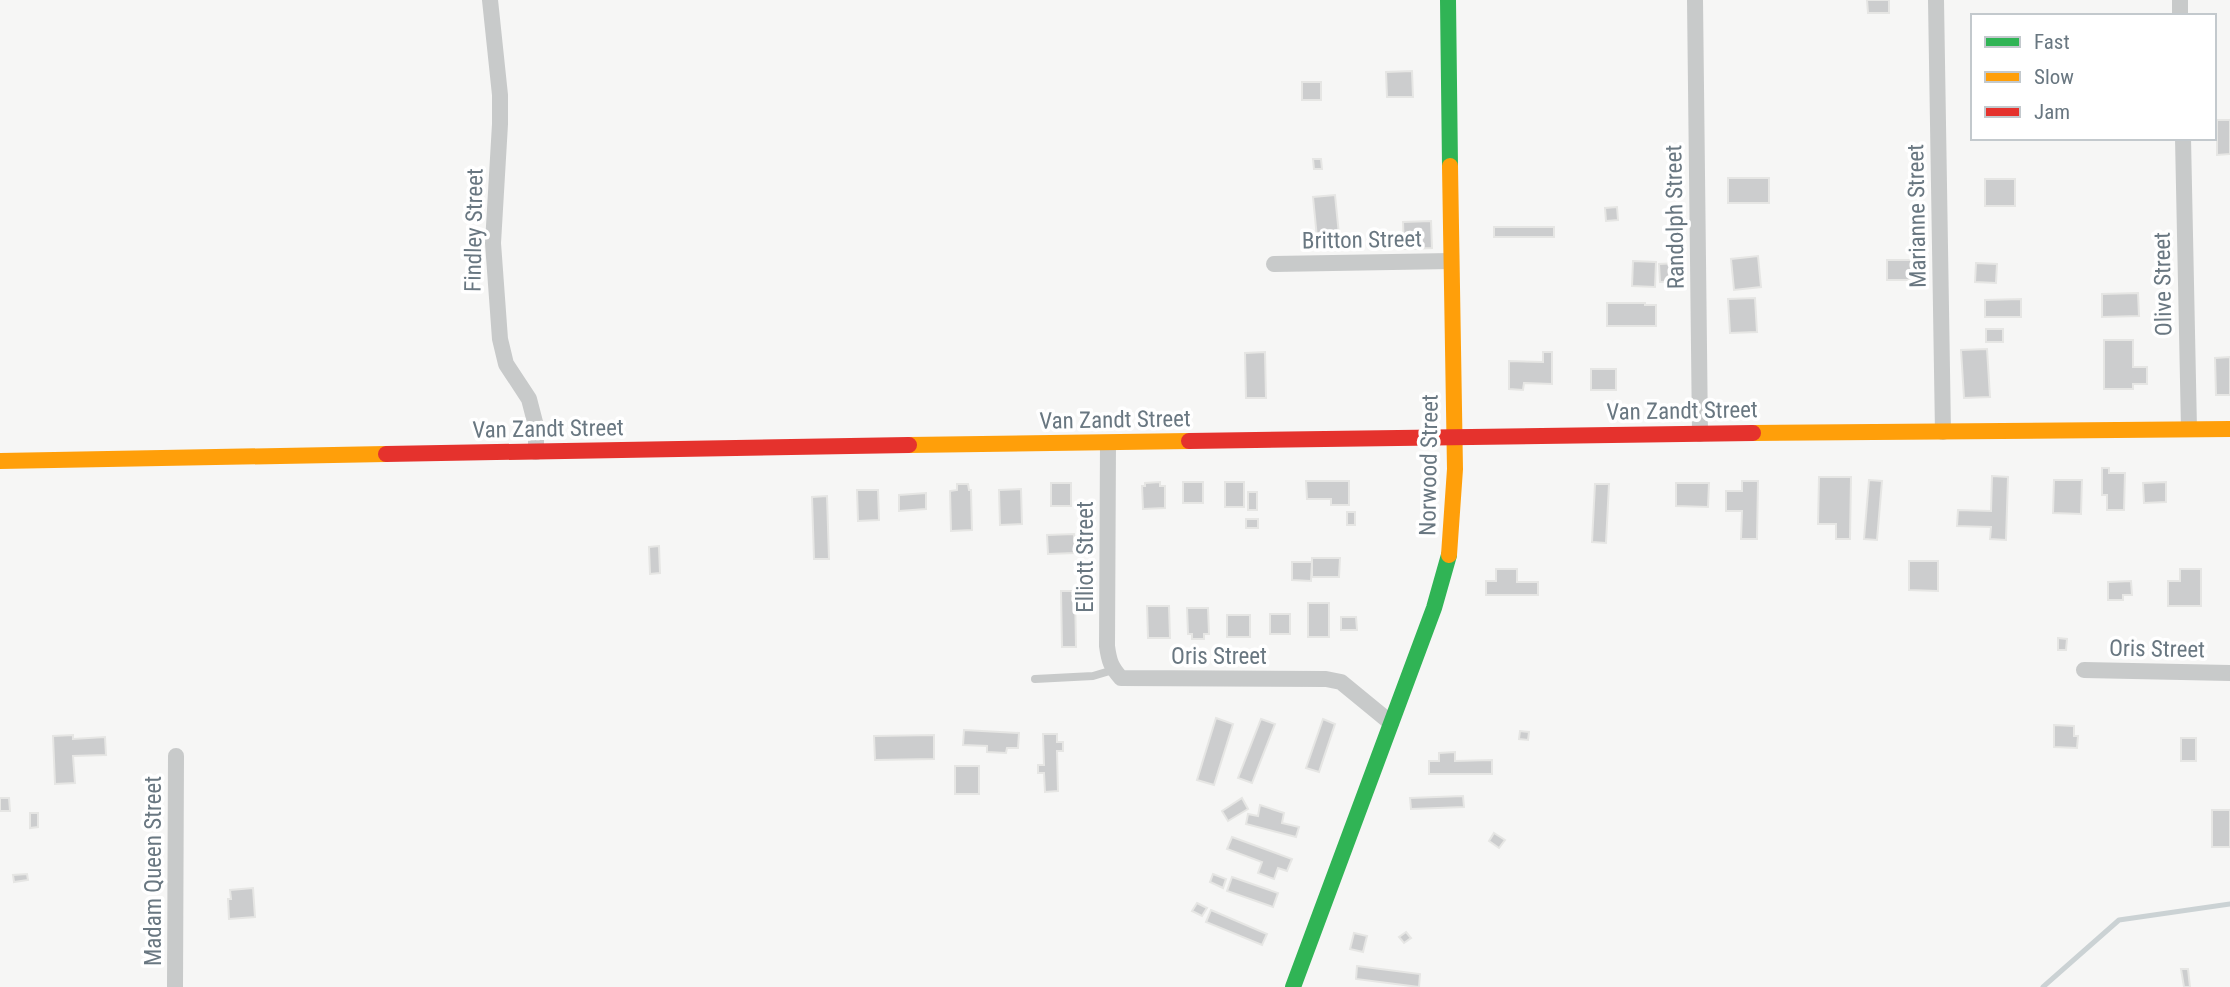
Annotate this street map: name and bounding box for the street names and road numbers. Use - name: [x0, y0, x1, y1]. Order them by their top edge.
- street label: Marianne Street: [1902, 144, 1932, 288]
- street label: Randolph Street: [1660, 145, 1690, 289]
- street label: Findley Street: [459, 168, 489, 292]
- street label: Britton Street: [1302, 225, 1422, 255]
- street label: Olive Street: [2149, 232, 2177, 336]
- street label: Norwood Street: [1414, 394, 1444, 536]
- street label: Van Zandt Street: [1606, 396, 1758, 426]
- street label: Van Zandt Street: [1039, 405, 1191, 435]
- street label: Van Zandt Street: [472, 414, 624, 444]
- street label: Elliott Street: [1072, 501, 1099, 613]
- street label: Oris Street: [2109, 635, 2205, 663]
- street label: Oris Street: [1171, 643, 1267, 670]
- street label: Madam Queen Street: [140, 776, 167, 966]

